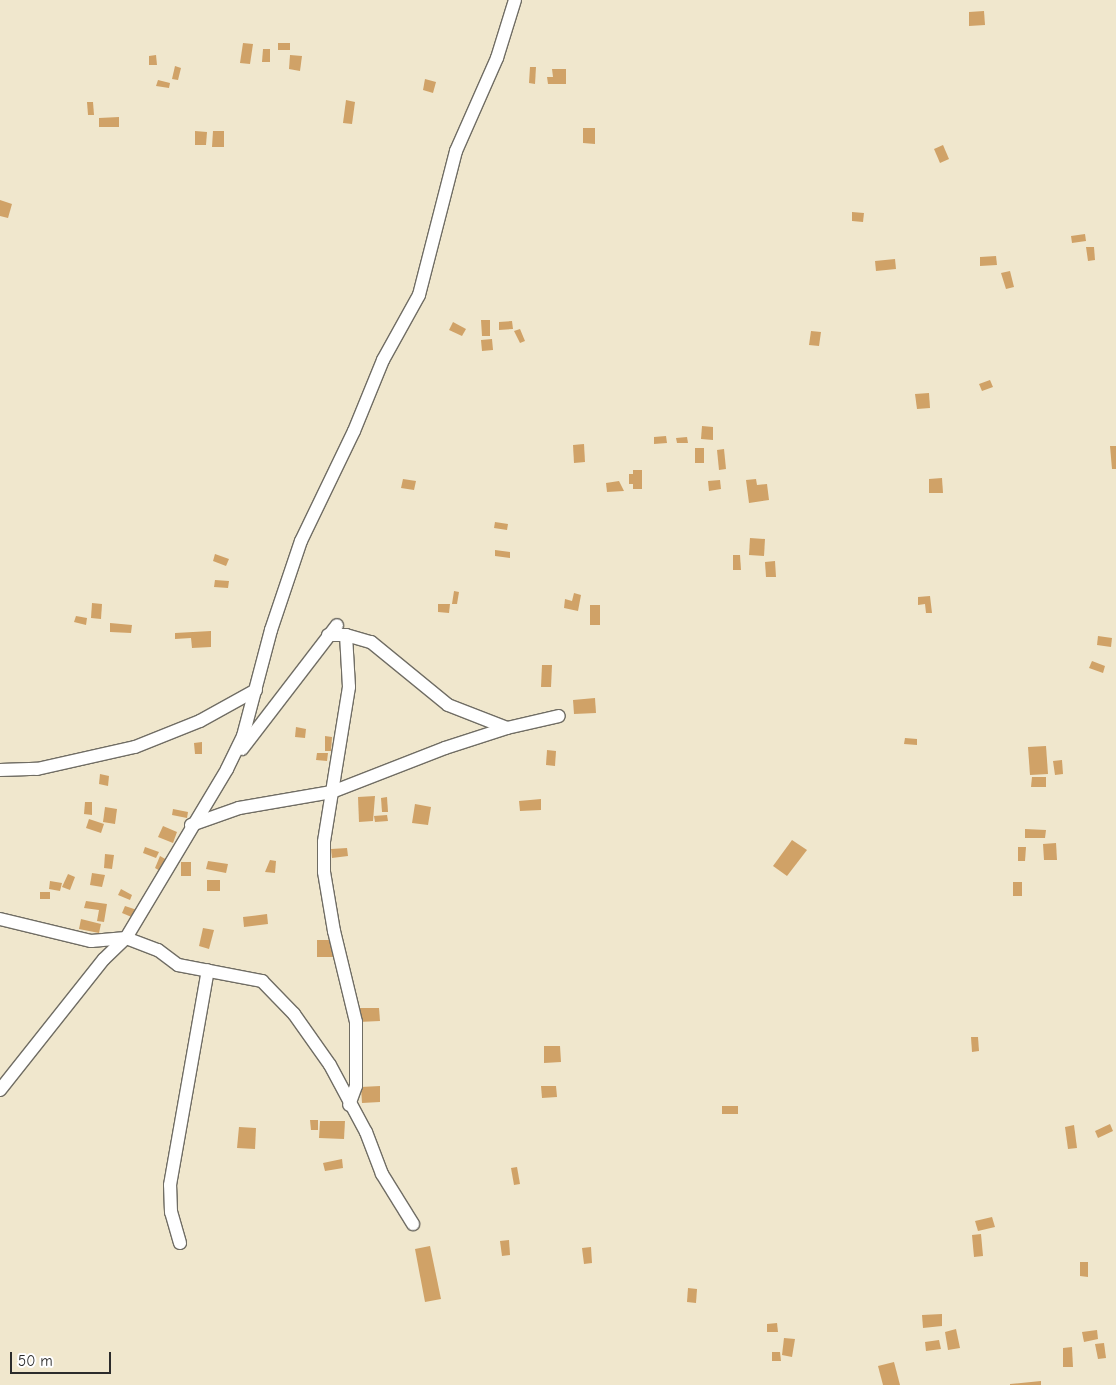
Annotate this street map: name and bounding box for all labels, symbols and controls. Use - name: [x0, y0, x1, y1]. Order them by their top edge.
- scale bar: [12, 1342, 114, 1374]
- text: 50 m: [18, 1352, 53, 1370]

